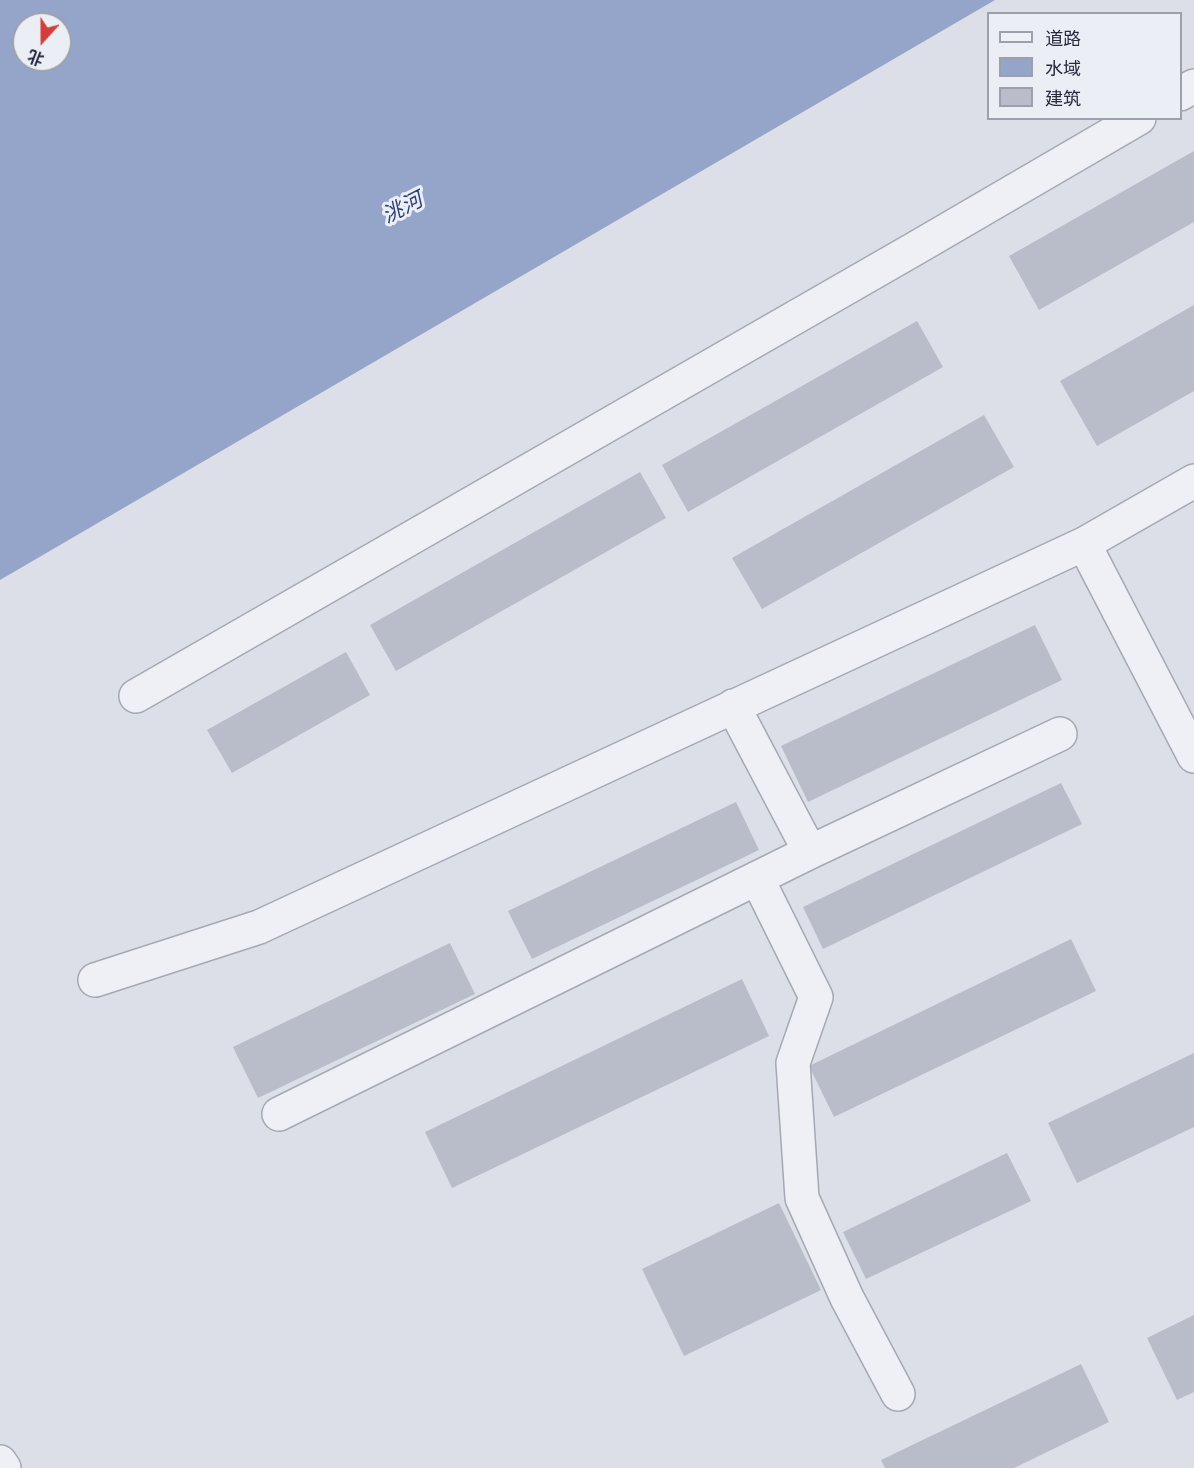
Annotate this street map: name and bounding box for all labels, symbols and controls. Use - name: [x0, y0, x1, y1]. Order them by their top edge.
- north arrow: [12, 12, 72, 72]
- legend: [987, 12, 1182, 120]
- text: 道路: [1045, 28, 1081, 49]
- text: 北: [25, 46, 47, 69]
- text: 水域: [1045, 58, 1081, 79]
- text: 建筑: [1045, 88, 1081, 109]
- water label: 洮河: [379, 188, 427, 230]

